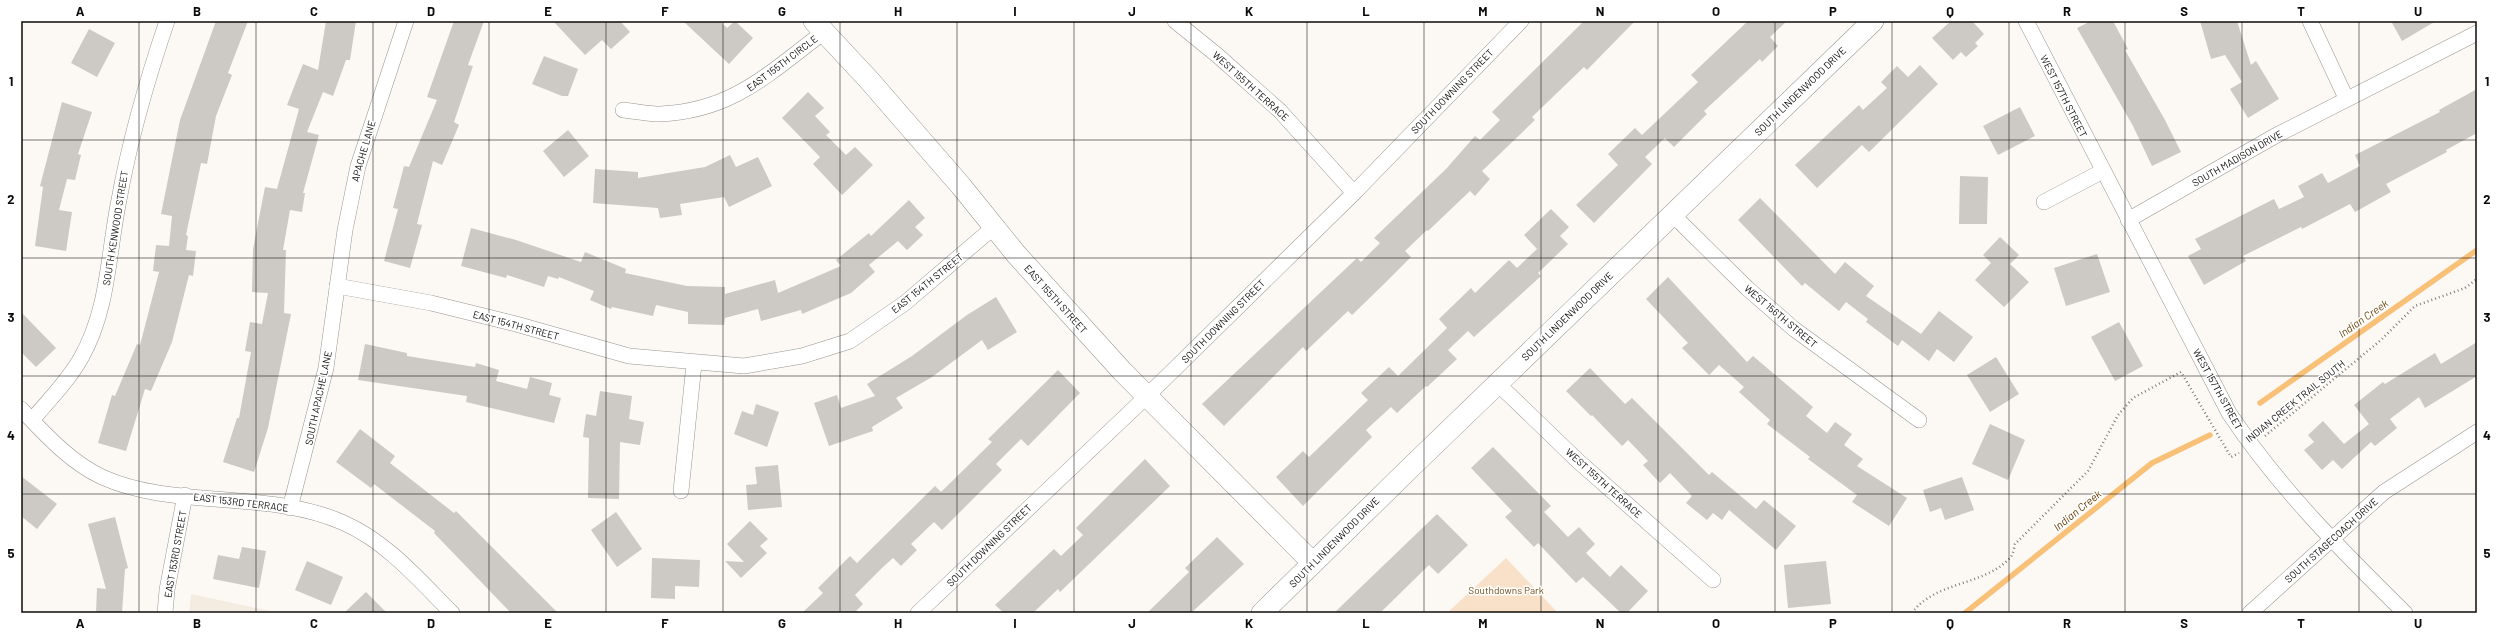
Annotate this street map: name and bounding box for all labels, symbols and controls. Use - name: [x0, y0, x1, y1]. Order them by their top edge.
- text: A: [76, 3, 85, 19]
- text: B: [193, 3, 201, 19]
- text: C: [310, 3, 318, 19]
- text: D: [427, 3, 435, 19]
- text: E: [544, 3, 552, 19]
- text: F: [661, 3, 669, 19]
- text: G: [778, 3, 786, 19]
- text: H: [894, 3, 902, 19]
- text: I: [1013, 3, 1017, 19]
- text: J: [1128, 3, 1136, 19]
- text: K: [1245, 3, 1253, 19]
- text: L: [1362, 3, 1370, 19]
- text: M: [1478, 3, 1488, 19]
- text: N: [1596, 3, 1604, 19]
- text: O: [1712, 3, 1720, 19]
- text: P: [1829, 3, 1837, 19]
- text: Q: [1946, 3, 1954, 19]
- text: R: [2063, 3, 2071, 19]
- text: S: [2180, 3, 2188, 19]
- text: T: [2297, 3, 2305, 19]
- text: U: [2414, 3, 2422, 19]
- street label: EAST 155TH CIRCLE: [744, 32, 820, 94]
- street label: SOUTH LINDENWOOD DRIVE: [1752, 44, 1848, 138]
- street label: SOUTH DOWNING STREET: [1408, 46, 1496, 136]
- street label: WEST 155TH TERRACE: [1210, 49, 1292, 123]
- street label: WEST 157TH STREET: [2038, 53, 2090, 139]
- text: 1: [9, 73, 13, 89]
- text: 1: [2485, 73, 2489, 89]
- street label: APACHE LANE: [349, 119, 377, 183]
- street label: SOUTH MADISON DRIVE: [2190, 127, 2284, 189]
- street label: SOUTH KENWOOD STREET: [100, 169, 130, 286]
- text: 2: [7, 191, 15, 207]
- text: 2: [2483, 191, 2491, 207]
- street label: EAST 154TH STREET: [889, 250, 965, 316]
- street label: EAST 155TH STREET: [1022, 262, 1090, 336]
- street label: SOUTH LINDENWOOD DRIVE: [1519, 269, 1615, 363]
- street label: SOUTH DOWNING STREET: [1179, 277, 1267, 365]
- street label: WEST 156TH STREET: [1742, 282, 1820, 350]
- water label: Indian Creek: [2336, 296, 2391, 340]
- street label: EAST 154TH STREET: [472, 308, 561, 342]
- text: 3: [7, 309, 15, 325]
- text: 3: [2483, 309, 2491, 325]
- street label: WEST 157TH STREET: [2191, 346, 2245, 432]
- street label: SOUTH APACHE LANE: [302, 350, 334, 446]
- street label: INDIAN CREEK TRAIL SOUTH: [2243, 357, 2347, 445]
- text: 4: [7, 427, 15, 443]
- text: 4: [2483, 427, 2491, 443]
- street label: WEST 155TH TERRACE: [1563, 446, 1645, 520]
- water label: Indian Creek: [2050, 486, 2104, 533]
- street label: EAST 153RD TERRACE: [193, 490, 289, 514]
- street label: SOUTH LINDENWOOD DRIVE: [1286, 494, 1382, 590]
- street label: SOUTH STAGECOACH DRIVE: [2282, 495, 2380, 585]
- street label: SOUTH DOWNING STREET: [944, 501, 1034, 589]
- street label: EAST 153RD STREET: [161, 509, 189, 599]
- text: 5: [7, 545, 15, 561]
- text: 5: [2483, 545, 2491, 561]
- park label: Southdowns Park: [1468, 584, 1544, 596]
- text: A: [76, 615, 85, 631]
- text: B: [193, 615, 201, 631]
- text: C: [310, 615, 318, 631]
- text: D: [427, 615, 435, 631]
- text: E: [544, 615, 552, 631]
- text: F: [661, 615, 669, 631]
- text: G: [778, 615, 786, 631]
- text: H: [894, 615, 902, 631]
- text: I: [1013, 615, 1017, 631]
- text: J: [1128, 615, 1136, 631]
- text: K: [1245, 615, 1253, 631]
- text: L: [1362, 615, 1370, 631]
- text: M: [1478, 615, 1488, 631]
- text: N: [1596, 615, 1604, 631]
- text: O: [1712, 615, 1720, 631]
- text: P: [1829, 615, 1837, 631]
- text: Q: [1946, 615, 1954, 631]
- text: R: [2063, 615, 2071, 631]
- text: S: [2180, 615, 2188, 631]
- text: T: [2297, 615, 2305, 631]
- text: U: [2414, 615, 2422, 631]

